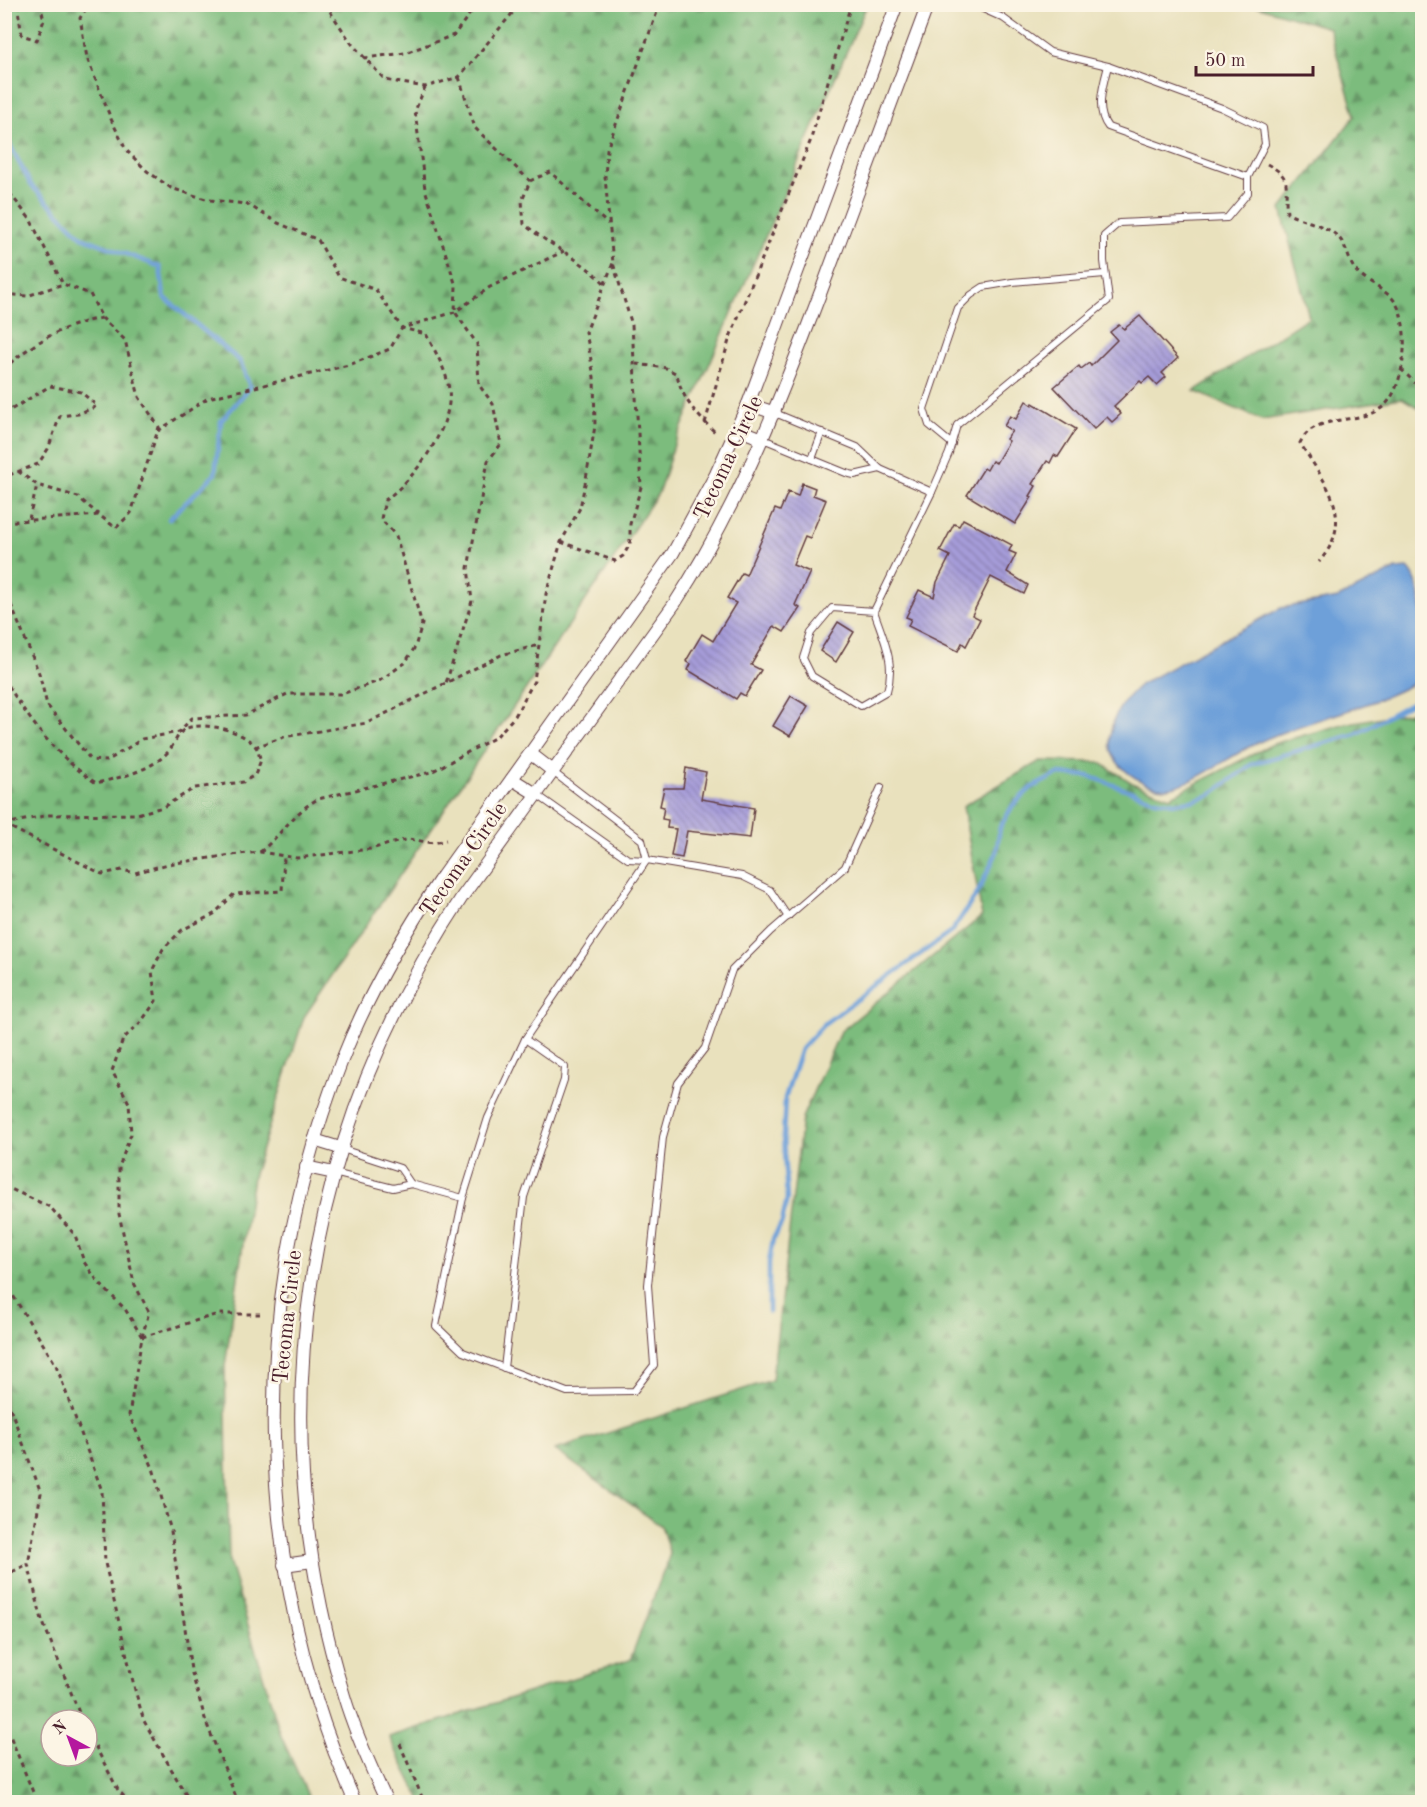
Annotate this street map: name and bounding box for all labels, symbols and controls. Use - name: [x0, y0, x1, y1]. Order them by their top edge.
- scale bar: [1196, 39, 1313, 77]
- text: 50 m: [1205, 52, 1245, 70]
- street label: Tecoma Circle: [691, 392, 767, 524]
- street label: Tecoma Circle: [416, 799, 512, 921]
- street label: Tecoma Circle: [270, 1249, 306, 1385]
- north arrow: [39, 1708, 99, 1768]
- text: N: [51, 1718, 71, 1738]

